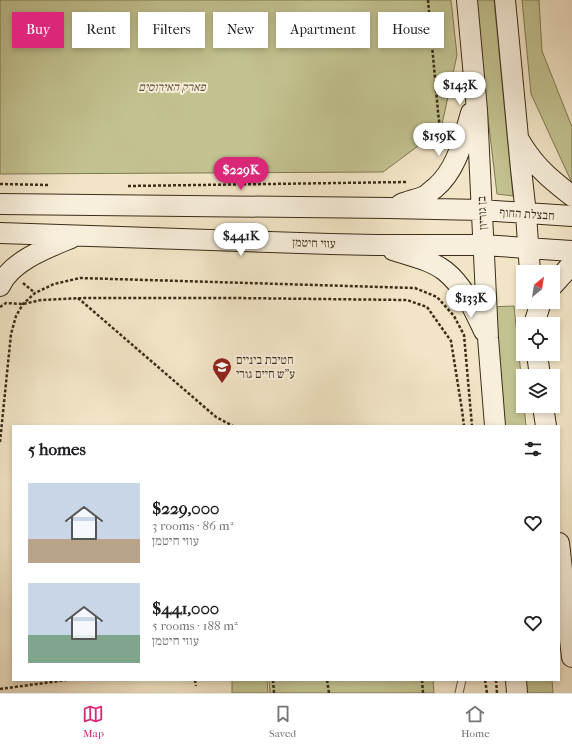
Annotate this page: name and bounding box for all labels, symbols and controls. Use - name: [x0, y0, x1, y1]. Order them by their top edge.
- chip: Buy: [12, 12, 64, 48]
- chip: Rent: [72, 12, 130, 48]
- chip: Filters: [138, 12, 205, 48]
- chip: New: [213, 12, 268, 48]
- chip: Apartment: [276, 12, 370, 48]
- chip: House: [378, 12, 444, 48]
- pin: $143K: [432, 72, 488, 106]
- text: $143K: [443, 77, 477, 92]
- park label: פארק האירוסים: [138, 80, 207, 94]
- pin: $159K: [411, 123, 467, 157]
- text: $159K: [422, 128, 456, 143]
- pin: $229K: [213, 157, 269, 191]
- text: $229K: [223, 162, 259, 177]
- street label: בן גוריון: [474, 196, 490, 230]
- street label: חבצלת החוף: [499, 205, 555, 223]
- pin: $441K: [213, 223, 269, 257]
- text: $441K: [223, 228, 259, 243]
- street label: עוזי חיטמן: [292, 235, 336, 251]
- north arrow: [516, 265, 560, 309]
- map controls: [516, 265, 560, 413]
- pin: $133K: [443, 285, 499, 319]
- text: $133K: [455, 290, 487, 305]
- button: locate: [516, 317, 560, 361]
- place label: חטיבת ביניים ע"ש חיים גורי: [236, 353, 295, 381]
- school or university icon: חטיבת ביניים ע"ש חיים גורי: [211, 356, 233, 384]
- button: layers: [516, 369, 560, 413]
- icon: filters: [522, 438, 544, 460]
- text: 5 homes: [28, 439, 86, 459]
- text: $229,000: [152, 498, 219, 518]
- icon: home: [60, 499, 108, 547]
- icon: heart: [522, 512, 544, 534]
- text: 3 rooms · 86 m²: [152, 518, 233, 533]
- text: עוזי חיטמן: [152, 533, 199, 548]
- text: $441,000: [152, 598, 219, 618]
- icon: home: [60, 599, 108, 647]
- icon: heart: [522, 612, 544, 634]
- text: 5 rooms · 188 m²: [152, 618, 238, 633]
- text: עוזי חיטמן: [152, 633, 199, 648]
- tab: Map: [82, 703, 104, 740]
- tab: Saved: [269, 703, 296, 740]
- tab: Home: [461, 703, 490, 740]

